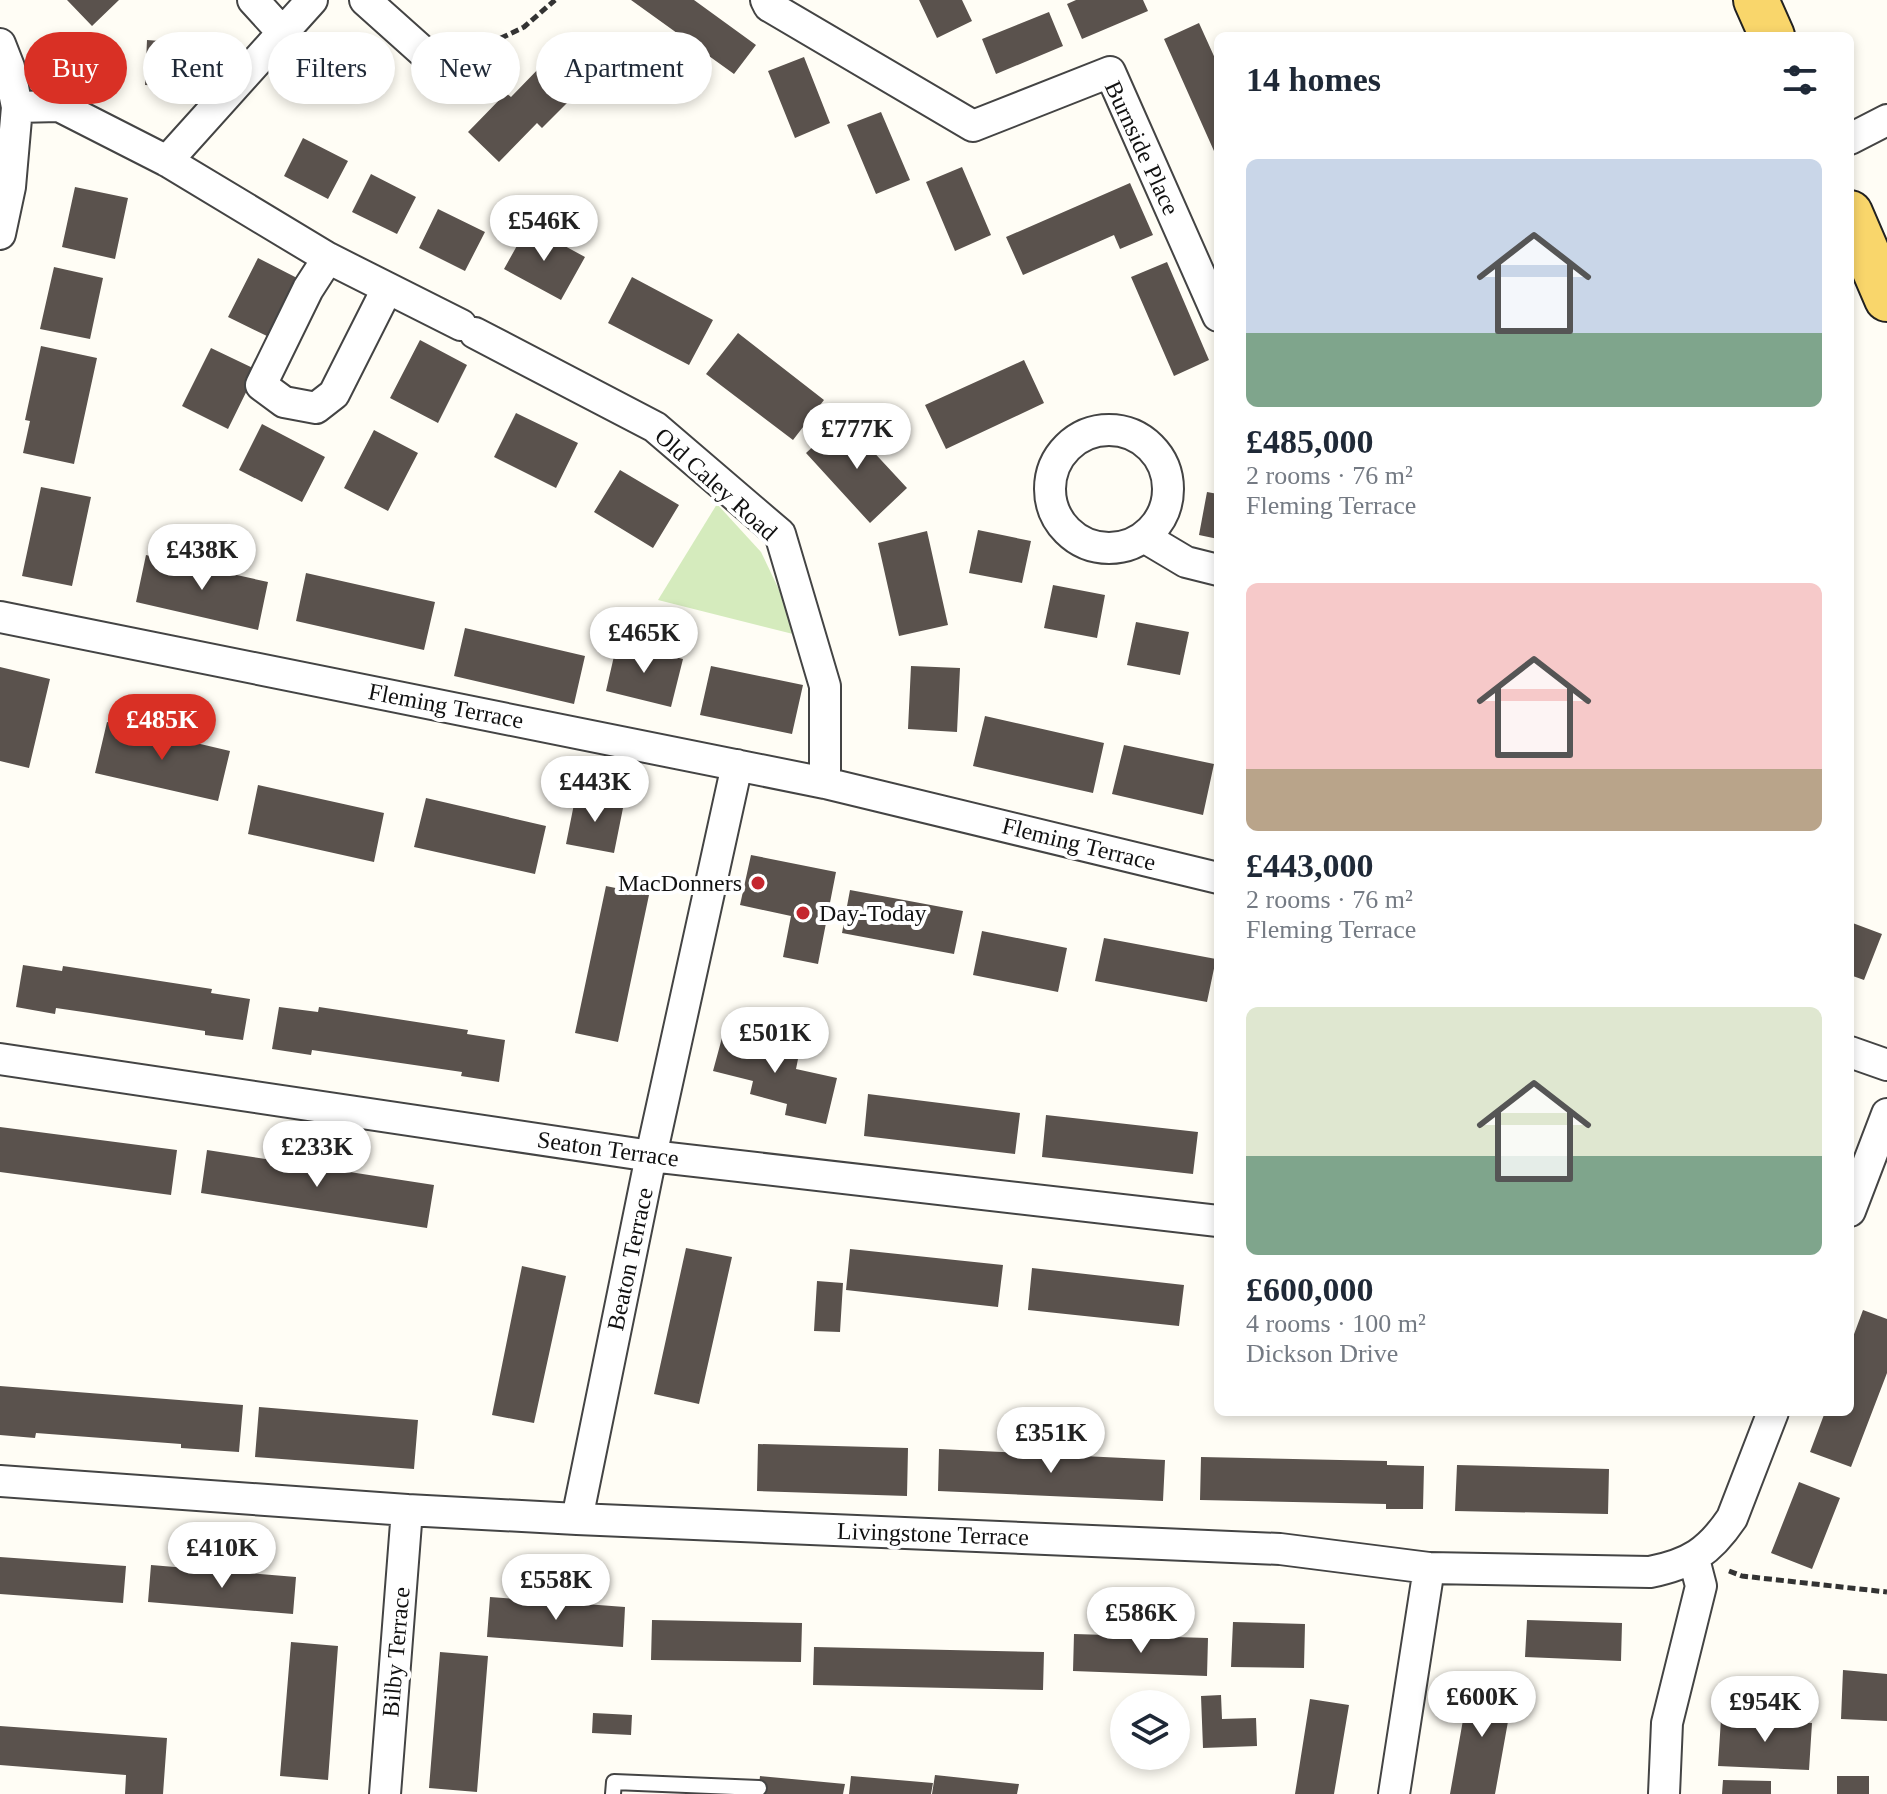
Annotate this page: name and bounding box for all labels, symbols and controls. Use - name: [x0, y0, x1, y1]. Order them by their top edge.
- chip: Buy: [24, 32, 127, 104]
- chip: Rent: [143, 32, 252, 104]
- chip: Filters: [268, 32, 395, 104]
- chip: New: [411, 32, 520, 104]
- chip: Apartment: [536, 32, 712, 104]
- icon: filters: [1778, 58, 1822, 102]
- text: 14 homes: [1246, 61, 1381, 98]
- street label: Burnside Place: [1100, 77, 1184, 219]
- pin: £546K: [488, 195, 600, 263]
- text: £546K: [508, 206, 580, 235]
- icon: home: [1462, 211, 1606, 355]
- pin: £777K: [801, 403, 913, 471]
- text: £777K: [821, 414, 893, 443]
- street label: Old Caley Road: [650, 423, 782, 545]
- text: £485,000: [1246, 423, 1374, 460]
- text: 2 rooms · 76 m²: [1246, 461, 1413, 490]
- text: Fleming Terrace: [1246, 491, 1416, 520]
- pin: £438K: [146, 524, 258, 592]
- text: £438K: [166, 535, 238, 564]
- pin: £465K: [588, 607, 700, 675]
- text: £465K: [608, 618, 680, 647]
- icon: home: [1462, 635, 1606, 779]
- street label: Fleming Terrace: [366, 678, 526, 734]
- pin: £485K: [106, 694, 218, 762]
- text: £485K: [126, 705, 198, 734]
- pin: £443K: [539, 756, 651, 824]
- text: £443K: [559, 767, 631, 796]
- street label: Fleming Terrace: [1000, 812, 1158, 876]
- text: £443,000: [1246, 847, 1374, 884]
- place label: MacDonners: [618, 870, 742, 896]
- marker: MacDonners: [749, 874, 767, 892]
- text: 2 rooms · 76 m²: [1246, 885, 1413, 914]
- place label: Day-Today: [819, 900, 927, 926]
- marker: Day-Today: [794, 904, 812, 922]
- text: Fleming Terrace: [1246, 915, 1416, 944]
- pin: £501K: [719, 1007, 831, 1075]
- text: £501K: [739, 1018, 811, 1047]
- icon: home: [1462, 1059, 1606, 1203]
- pin: £233K: [261, 1121, 373, 1189]
- street label: Seaton Terrace: [536, 1126, 680, 1172]
- text: £233K: [281, 1132, 353, 1161]
- street label: Beaton Terrace: [602, 1185, 658, 1333]
- text: £600,000: [1246, 1271, 1374, 1308]
- text: 4 rooms · 100 m²: [1246, 1309, 1426, 1338]
- text: Dickson Drive: [1246, 1339, 1398, 1368]
- pin: £351K: [995, 1407, 1107, 1475]
- text: £351K: [1015, 1418, 1087, 1447]
- street label: Livingstone Terrace: [837, 1518, 1029, 1550]
- pin: £410K: [166, 1522, 278, 1590]
- text: £410K: [186, 1533, 258, 1562]
- pin: £558K: [500, 1554, 612, 1622]
- text: £558K: [520, 1565, 592, 1594]
- street label: Bilby Terrace: [377, 1586, 415, 1718]
- pin: £586K: [1085, 1587, 1197, 1655]
- text: £586K: [1105, 1598, 1177, 1627]
- pin: £600K: [1426, 1671, 1538, 1739]
- pin: £954K: [1709, 1676, 1821, 1744]
- text: £600K: [1446, 1682, 1518, 1711]
- text: £954K: [1729, 1687, 1801, 1716]
- map controls: [1110, 1690, 1190, 1770]
- button: layers: [1110, 1690, 1190, 1770]

